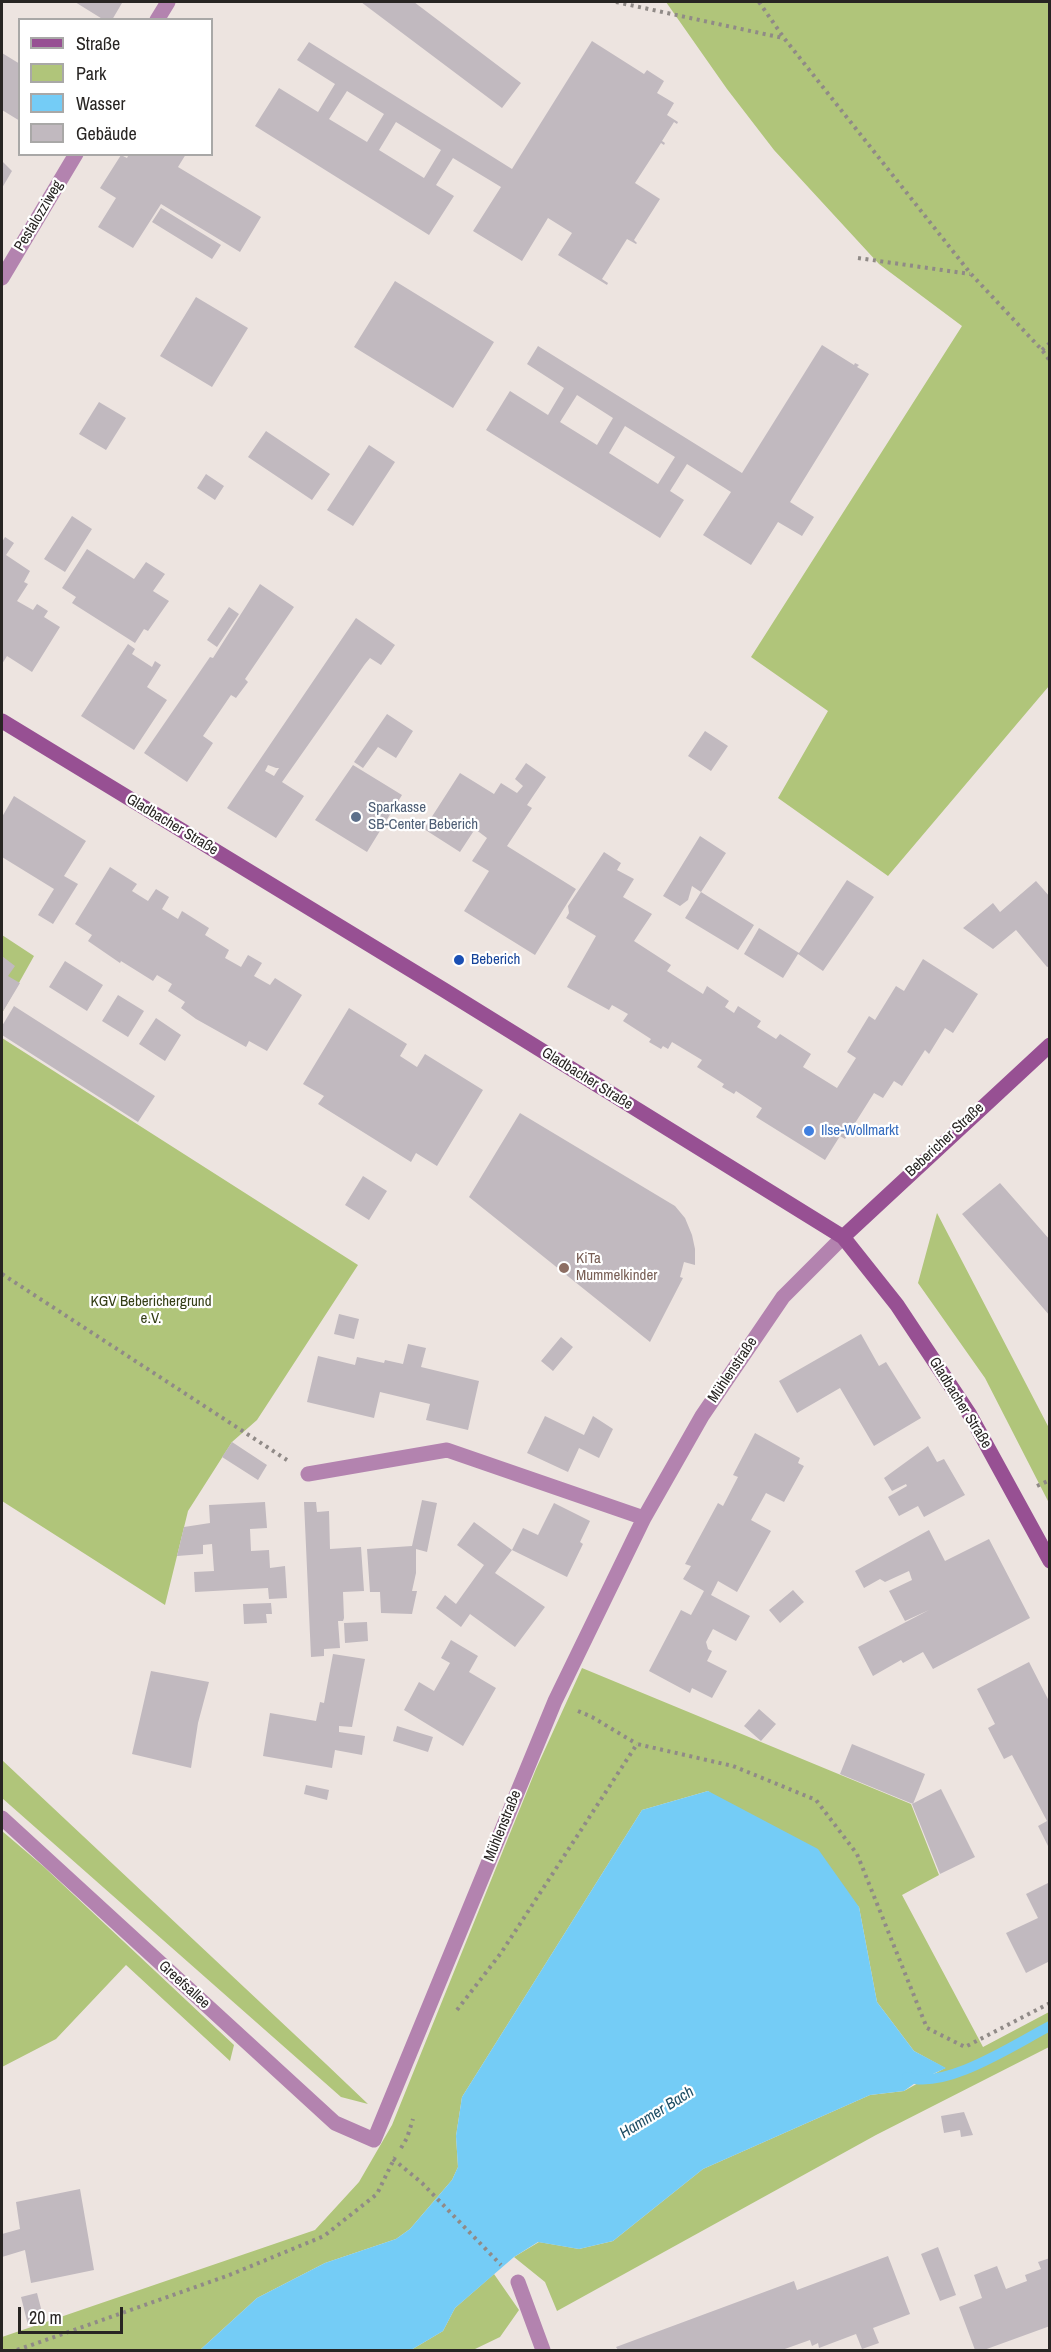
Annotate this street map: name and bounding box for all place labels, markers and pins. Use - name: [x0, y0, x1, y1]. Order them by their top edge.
- place label: Sparkasse SB-Center Beberich: [368, 799, 478, 834]
- marker: Sparkasse SB-Center Beberich: [349, 810, 363, 824]
- place label: Beberich: [471, 951, 520, 969]
- marker: Beberich: [452, 953, 466, 967]
- place label: Ilse-Wollmarkt: [821, 1122, 899, 1140]
- marker: Ilse-Wollmarkt: [802, 1124, 816, 1138]
- place label: KiTa Mummelkinder: [576, 1250, 657, 1285]
- marker: KiTa Mummelkinder: [557, 1261, 571, 1275]

